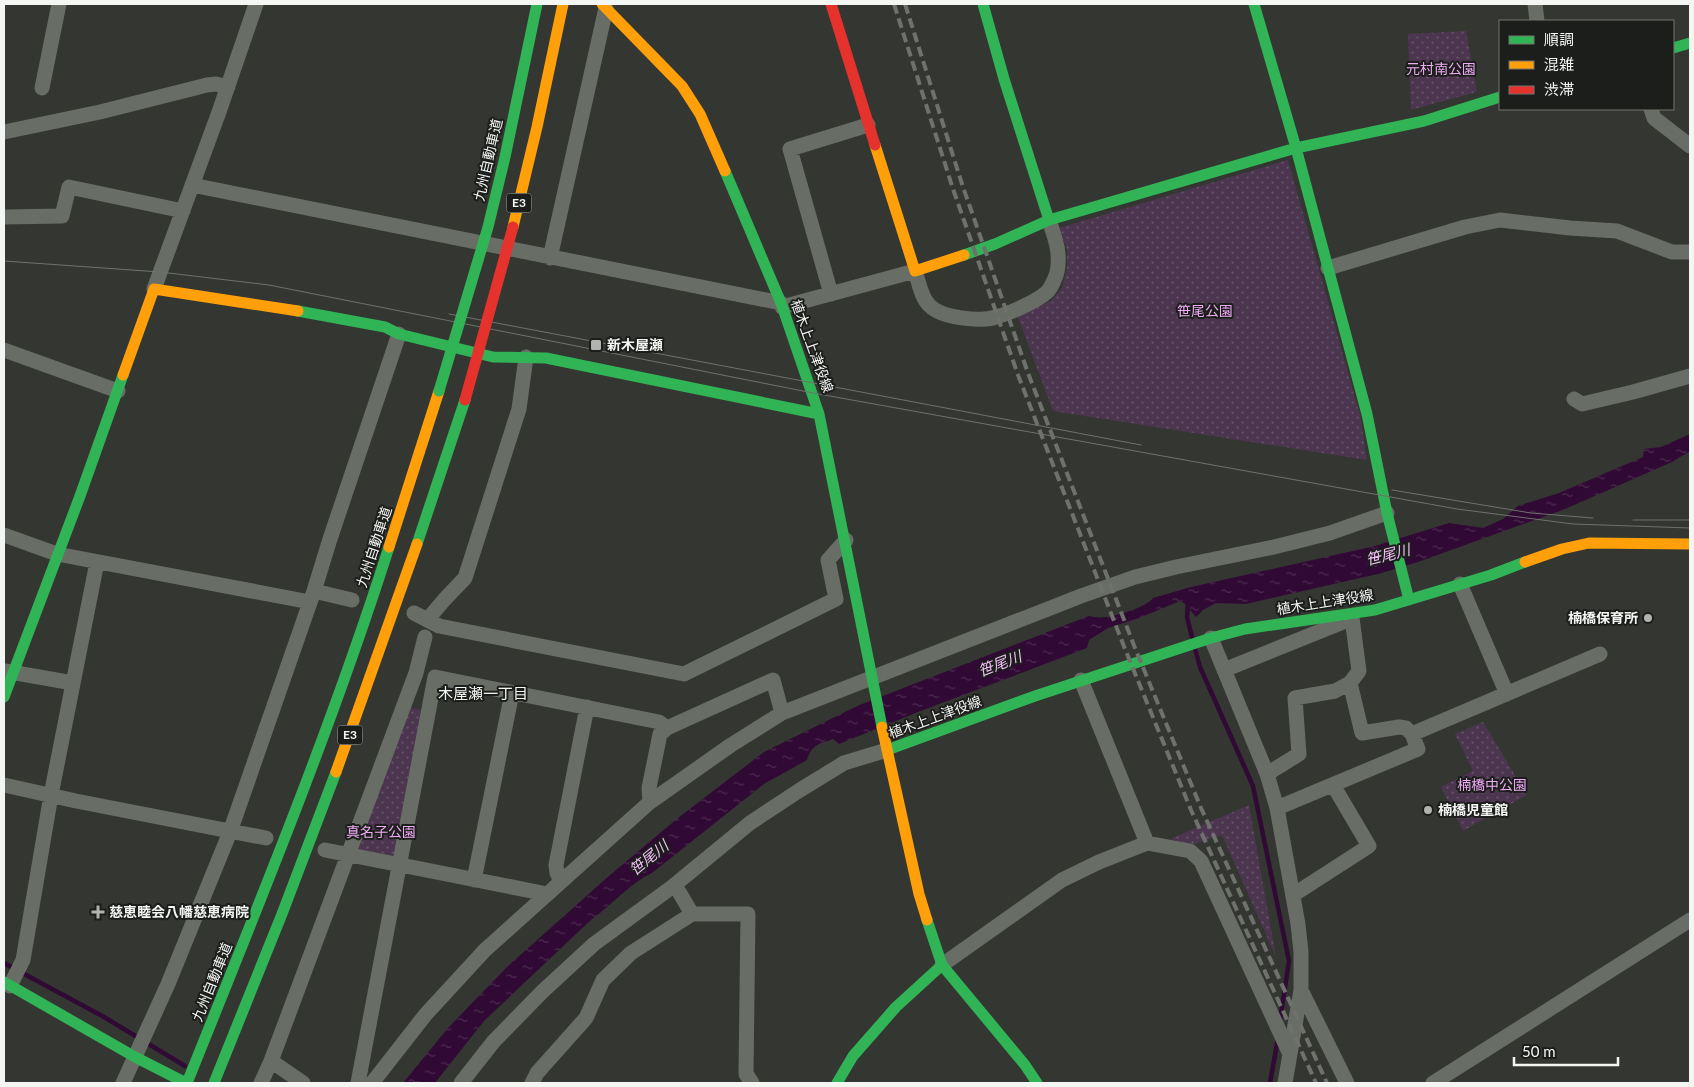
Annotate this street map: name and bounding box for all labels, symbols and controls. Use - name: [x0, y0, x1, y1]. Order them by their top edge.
- legend: [1499, 20, 1674, 110]
- text: 順調: [1544, 30, 1574, 48]
- text: 混雑: [1544, 55, 1574, 73]
- park label: 元村南公園: [1406, 60, 1476, 77]
- text: 渋滞: [1544, 80, 1574, 98]
- street label: 九州自動車道: [470, 117, 505, 203]
- road number: E3: [506, 194, 532, 212]
- street label: 植木上上津役線: [788, 297, 837, 395]
- park label: 笹尾公園: [1177, 302, 1233, 319]
- place label: 新木屋瀬: [607, 336, 663, 353]
- marker: 新木屋瀬: [589, 338, 603, 352]
- street label: 九州自動車道: [352, 504, 395, 589]
- water label: 笹尾川: [1364, 539, 1414, 568]
- street label: 植木上上津役線: [1275, 585, 1375, 618]
- place label: 楠橋保育所: [1568, 609, 1638, 626]
- marker: 楠橋保育所: [1642, 612, 1654, 624]
- water label: 笹尾川: [975, 646, 1026, 680]
- district label: 木屋瀬一丁目: [438, 684, 528, 702]
- street label: 植木上上津役線: [886, 692, 984, 741]
- road number: E3: [338, 726, 362, 744]
- park label: 楠橋中公園: [1457, 776, 1527, 793]
- place label: 楠橋児童館: [1438, 801, 1508, 818]
- marker: 楠橋児童館: [1422, 804, 1434, 816]
- park label: 真名子公園: [346, 823, 416, 840]
- water label: 笹尾川: [625, 835, 673, 878]
- place label: 慈恵睦会八幡慈恵病院: [109, 903, 249, 920]
- marker: 慈恵睦会八幡慈恵病院: [91, 905, 105, 919]
- street label: 九州自動車道: [188, 940, 235, 1024]
- scale bar: [1514, 1034, 1618, 1066]
- text: 50 m: [1522, 1042, 1556, 1060]

